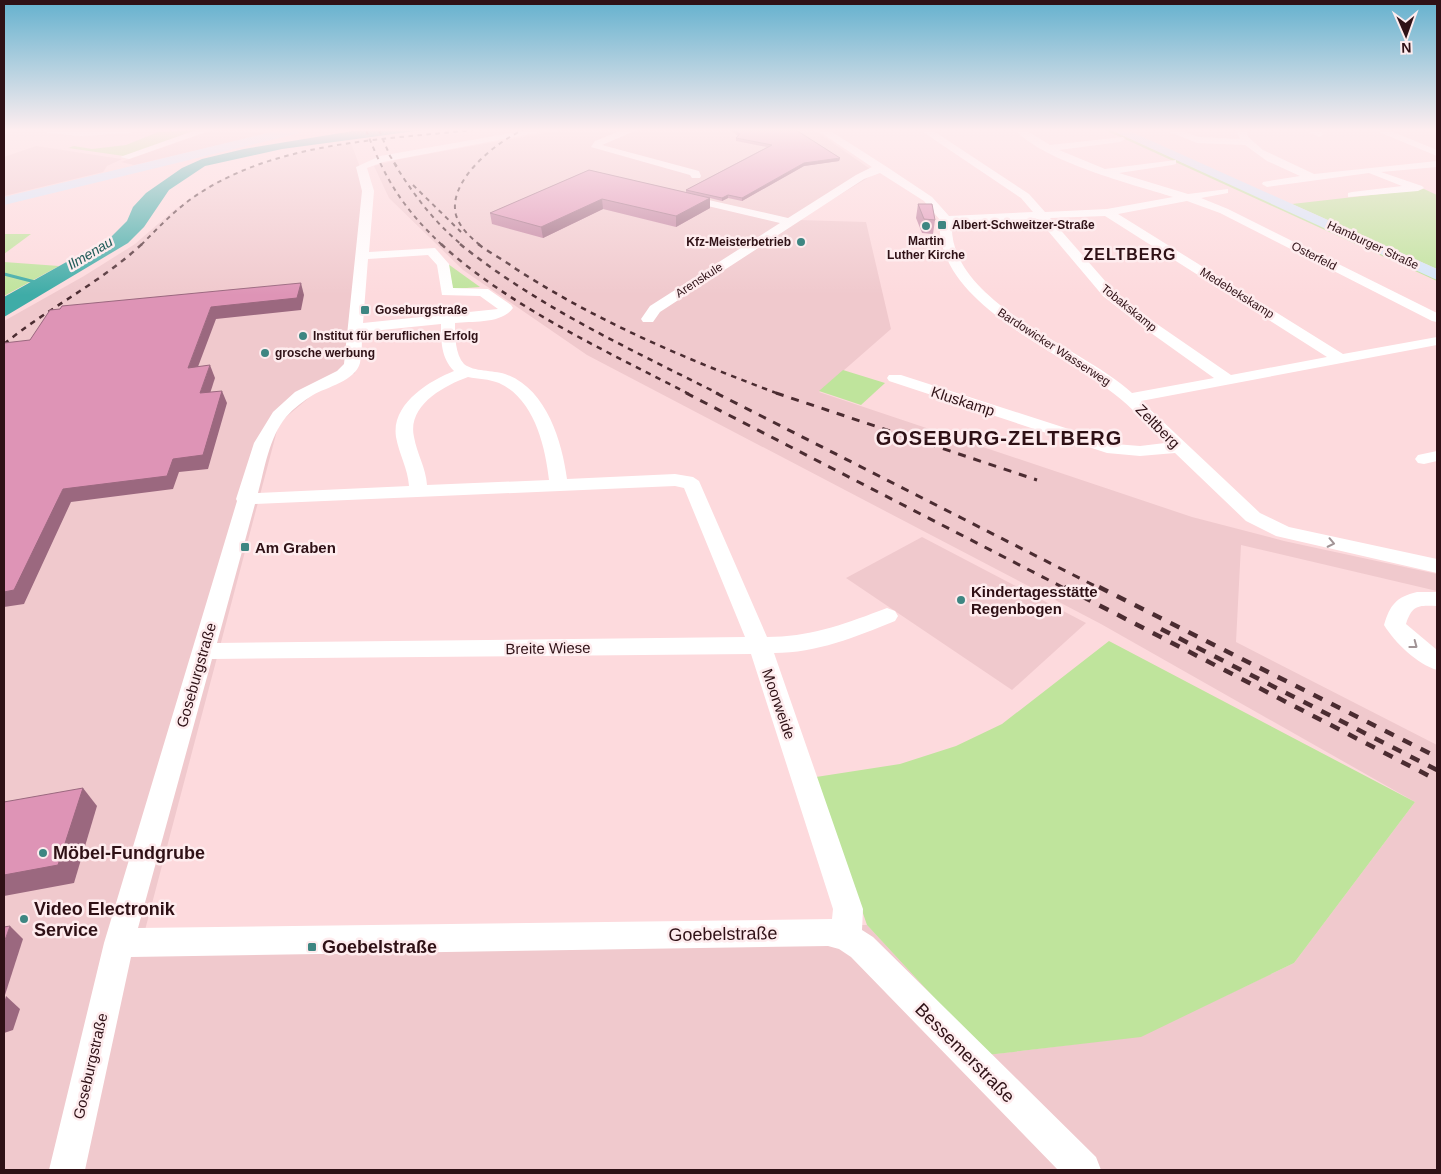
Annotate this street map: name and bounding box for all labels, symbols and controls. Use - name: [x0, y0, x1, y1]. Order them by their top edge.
- north arrow: [1381, 10, 1431, 60]
- text: N: [1401, 40, 1412, 56]
- place label: Albert-Schweitzer-Straße: [952, 218, 1095, 232]
- street label: Hamburger Straße: [1325, 218, 1421, 272]
- marker: Albert-Schweitzer-Straße: [936, 219, 948, 231]
- marker: Martin Luther Kirche: [920, 220, 932, 232]
- water label: Ilmenau: [65, 233, 116, 273]
- place label: Martin Luther Kirche: [887, 234, 965, 262]
- place label: Kfz-Meisterbetrieb: [686, 235, 791, 249]
- marker: Kfz-Meisterbetrieb: [795, 236, 807, 248]
- street label: Osterfeld: [1289, 239, 1339, 273]
- district label: ZELTBERG: [1083, 246, 1177, 263]
- street label: Arenskule: [673, 259, 725, 300]
- street label: Medebekskamp: [1197, 265, 1277, 322]
- street label: Tobakskamp: [1098, 281, 1160, 335]
- place label: Goseburgstraße: [375, 303, 468, 317]
- marker: Goseburgstraße: [359, 304, 371, 316]
- street label: Bardowicker Wasserweg: [995, 305, 1113, 389]
- place label: Institut für beruflichen Erfolg: [313, 329, 478, 343]
- marker: Institut für beruflichen Erfolg: [297, 330, 309, 342]
- place label: grosche werbung: [275, 346, 375, 360]
- marker: grosche werbung: [259, 347, 271, 359]
- street label: Kluskamp: [929, 383, 997, 419]
- street label: Zeltberg: [1133, 401, 1183, 451]
- district label: GOSEBURG-ZELTBERG: [876, 427, 1122, 449]
- one-way arrow: [1326, 537, 1335, 548]
- place label: Am Graben: [255, 539, 336, 556]
- marker: Am Graben: [239, 541, 251, 553]
- place label: Kindertagesstätte Regenbogen: [971, 583, 1098, 617]
- marker: Kindertagesstätte Regenbogen: [955, 594, 967, 606]
- street label: Goseburgstraße: [173, 621, 219, 729]
- street label: Breite Wiese: [505, 639, 591, 657]
- one-way arrow: [1408, 640, 1417, 648]
- street label: Moorweide: [759, 667, 799, 741]
- place label: Möbel-Fundgrube: [53, 843, 205, 863]
- marker: Möbel-Fundgrube: [37, 847, 49, 859]
- place label: Video Electronik Service: [34, 899, 176, 940]
- marker: Video Electronik Service: [18, 913, 30, 925]
- street label: Goebelstraße: [668, 923, 778, 945]
- place label: Goebelstraße: [322, 937, 437, 957]
- marker: Goebelstraße: [306, 941, 318, 953]
- street label: Bessemerstraße: [911, 999, 1019, 1107]
- street label: Goseburgstraße: [70, 1011, 110, 1121]

